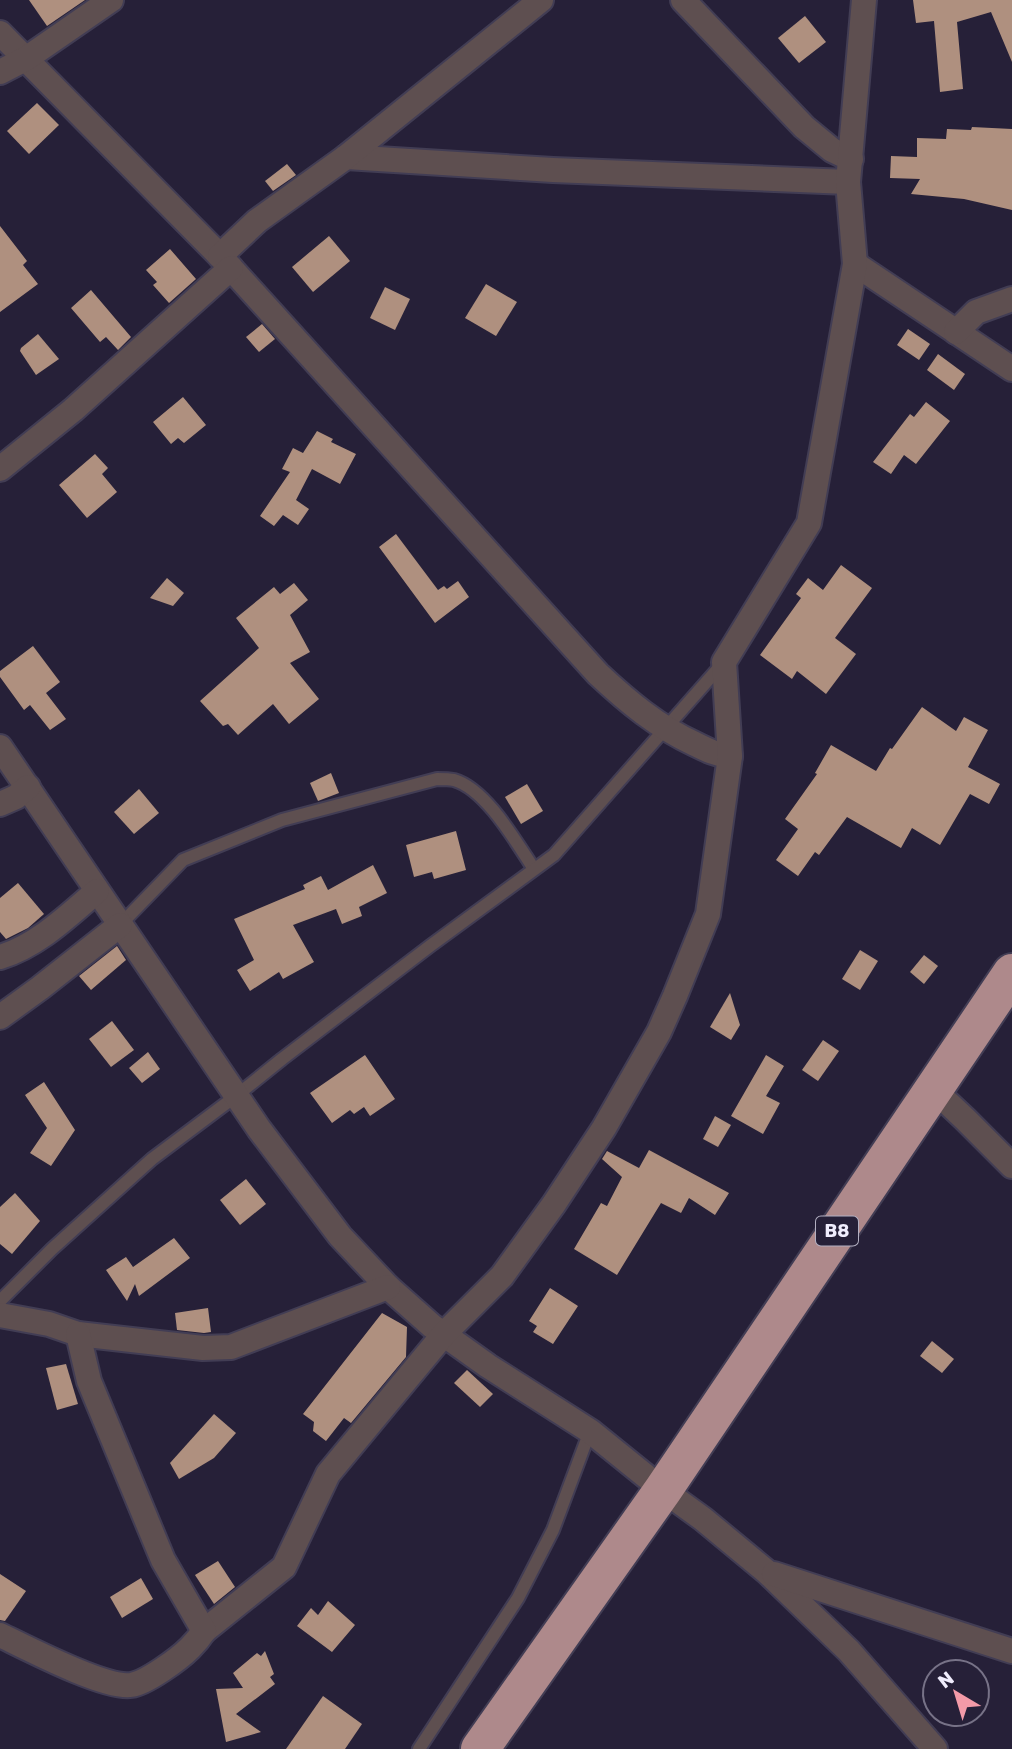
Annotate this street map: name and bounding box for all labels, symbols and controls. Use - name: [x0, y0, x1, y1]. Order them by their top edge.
- road number: B8: [816, 1216, 858, 1246]
- north arrow: [921, 1658, 991, 1728]
- text: N: [933, 1667, 958, 1693]

